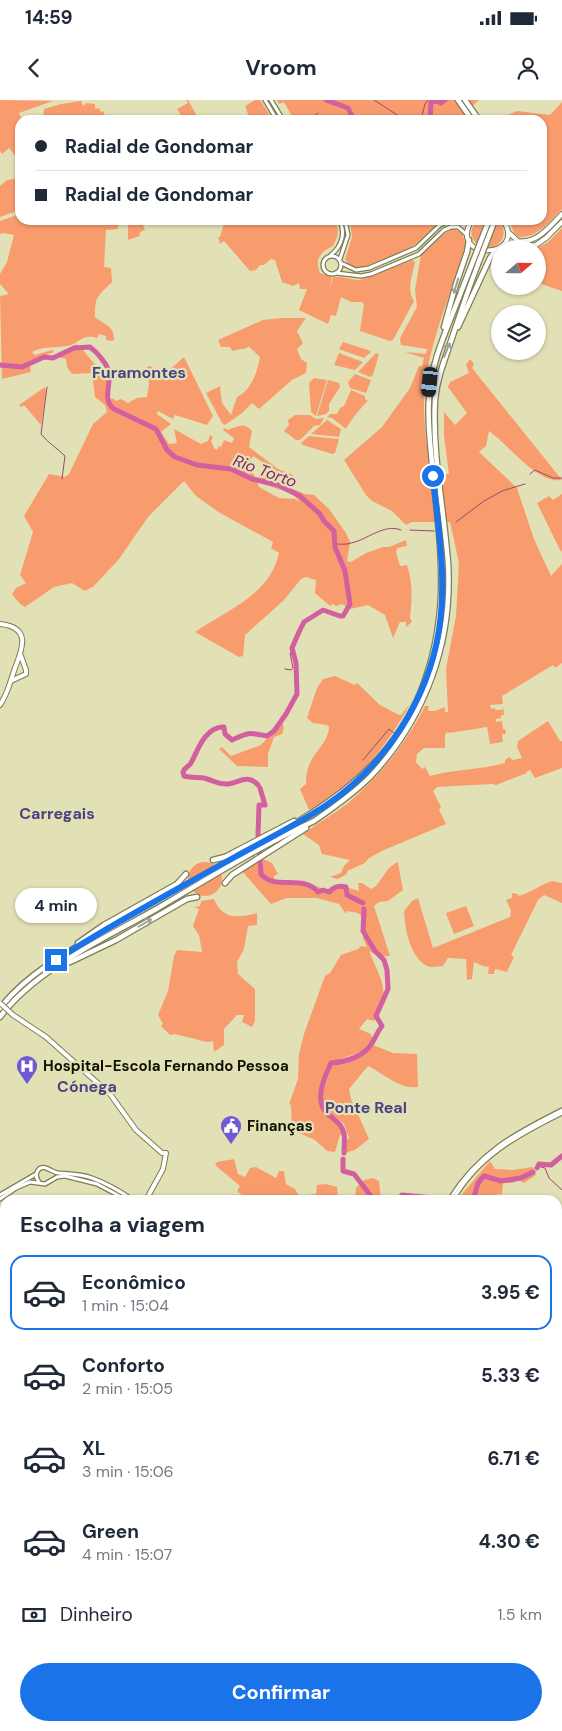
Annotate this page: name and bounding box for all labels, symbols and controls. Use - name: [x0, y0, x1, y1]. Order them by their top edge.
- text: 14:59: [25, 5, 73, 30]
- text: Vroom: [245, 53, 317, 82]
- icon: back: [20, 54, 48, 82]
- icon: person: [514, 54, 542, 82]
- text: Radial de Gondomar: [65, 134, 253, 159]
- text: Radial de Gondomar: [65, 182, 253, 207]
- north arrow: [491, 240, 546, 295]
- map controls: [491, 240, 546, 360]
- one-way arrow: [450, 278, 460, 294]
- button: layers: [491, 305, 546, 360]
- one-way arrow: [443, 343, 452, 358]
- district label: Furamontes: [92, 362, 186, 383]
- car: [420, 366, 439, 398]
- water label: Rio Torto: [230, 450, 300, 492]
- route start: [422, 465, 444, 487]
- district label: Carregais: [19, 803, 95, 824]
- callout: 4 min: [15, 888, 97, 922]
- text: 4 min: [34, 895, 78, 916]
- one-way arrow: [137, 918, 152, 928]
- route end: [45, 949, 67, 971]
- hospital icon: Hospital-Escola Fernando Pessoa: [15, 1054, 39, 1085]
- place label: Hospital-Escola Fernando Pessoa: [43, 1056, 289, 1076]
- district label: Cónega: [57, 1076, 117, 1097]
- district label: Ponte Real: [325, 1097, 407, 1118]
- public building icon: Finanças: [219, 1114, 243, 1145]
- place label: Finanças: [247, 1116, 313, 1136]
- text: Escolha a viagem: [20, 1210, 205, 1239]
- icon: car: [22, 1270, 67, 1315]
- text: Econômico: [82, 1270, 186, 1295]
- text: 3.95 €: [481, 1280, 540, 1305]
- text: 1 min · 15:04: [82, 1295, 169, 1316]
- icon: car: [22, 1353, 67, 1398]
- text: Conforto: [82, 1353, 165, 1378]
- text: 5.33 €: [481, 1363, 540, 1388]
- text: 2 min · 15:05: [82, 1378, 173, 1399]
- icon: car: [22, 1436, 67, 1481]
- text: XL: [82, 1436, 105, 1461]
- text: 6.71 €: [487, 1446, 540, 1471]
- text: 3 min · 15:06: [82, 1461, 174, 1482]
- icon: car: [22, 1519, 67, 1564]
- text: Green: [82, 1519, 139, 1544]
- text: 4.30 €: [479, 1529, 540, 1554]
- text: 4 min · 15:07: [82, 1544, 172, 1565]
- icon: cash: [20, 1601, 48, 1629]
- text: Dinheiro: [60, 1602, 133, 1627]
- text: 1.5 km: [498, 1604, 542, 1625]
- button: Confirmar: [20, 1663, 542, 1721]

